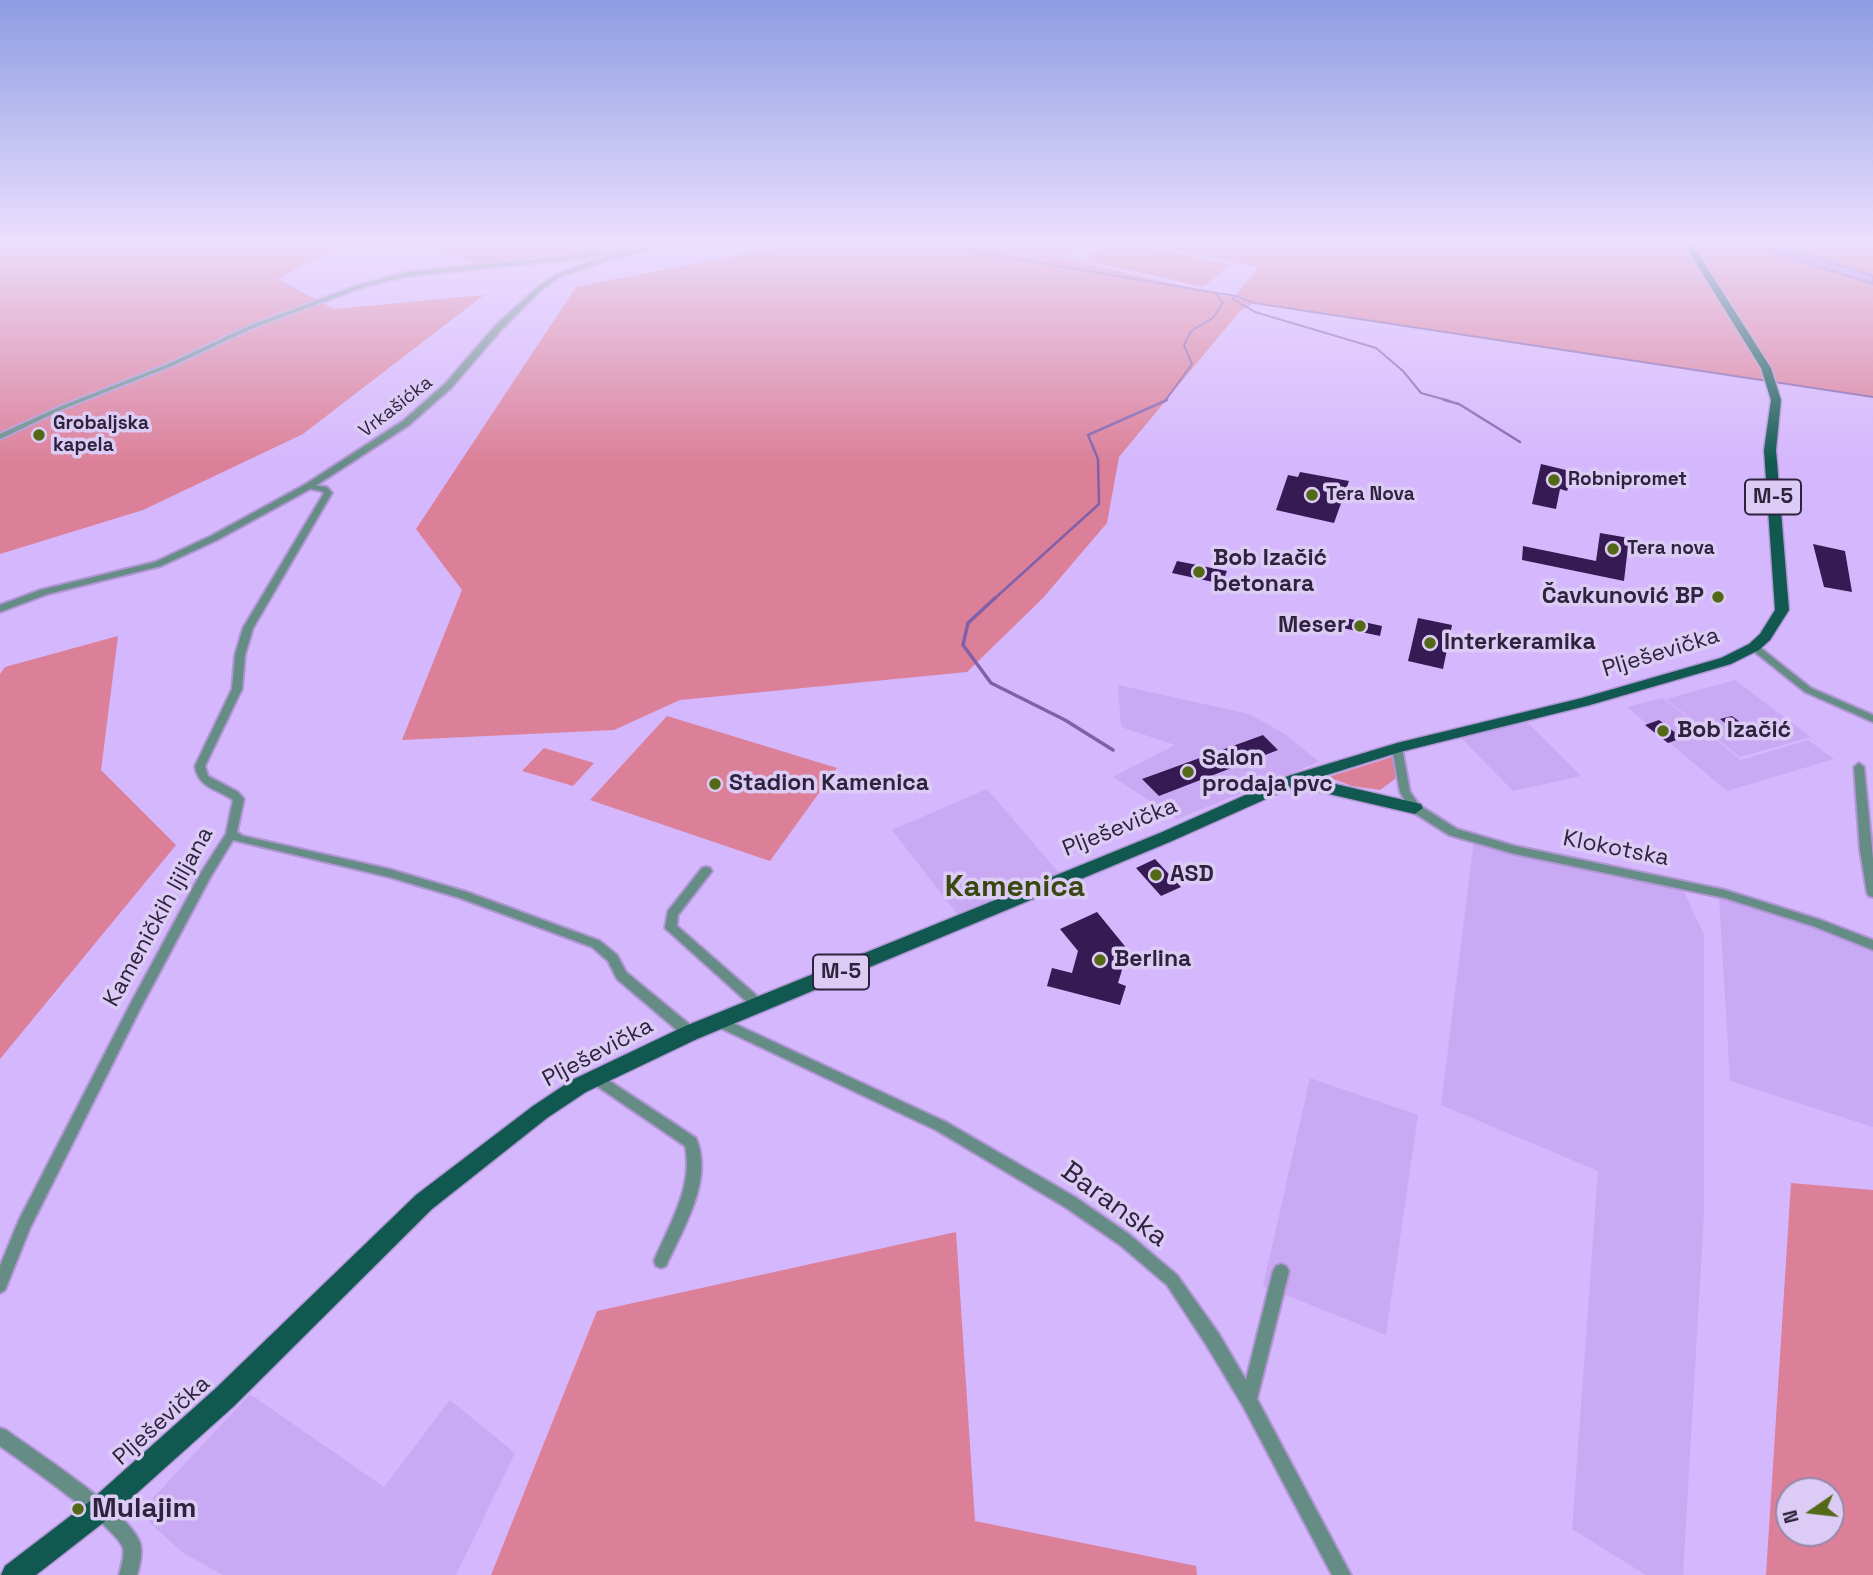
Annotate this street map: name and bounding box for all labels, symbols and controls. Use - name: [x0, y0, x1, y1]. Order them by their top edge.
- street label: Vrkašićka: [355, 371, 437, 443]
- place label: Grobaljska kapela: [53, 413, 149, 457]
- marker: Grobaljska kapela: [31, 427, 47, 443]
- place label: Robnipromet: [1568, 469, 1687, 491]
- marker: Robnipromet: [1546, 472, 1562, 488]
- road number: M-5: [1745, 480, 1801, 514]
- place label: Tera Nova: [1326, 484, 1415, 506]
- marker: Tera Nova: [1304, 487, 1320, 503]
- place label: Tera nova: [1627, 538, 1715, 560]
- marker: Tera nova: [1605, 541, 1621, 557]
- place label: Bob Izačić betonara: [1213, 545, 1327, 599]
- marker: Bob Izačić betonara: [1191, 564, 1207, 580]
- place label: Čavkunović BP: [1542, 583, 1704, 611]
- marker: Čavkunović BP: [1710, 589, 1726, 605]
- place label: Meser: [1278, 612, 1346, 640]
- marker: Meser: [1352, 618, 1368, 634]
- street label: Plješevička: [1599, 622, 1723, 684]
- place label: Interkeramika: [1444, 629, 1596, 657]
- marker: Interkeramika: [1422, 635, 1438, 651]
- place label: Bob Izačić: [1677, 717, 1791, 745]
- marker: Bob Izačić: [1655, 723, 1671, 739]
- place label: Salon prodaja pvc: [1202, 745, 1333, 799]
- marker: Salon prodaja pvc: [1180, 764, 1196, 780]
- place label: Stadion Kamenica: [729, 770, 929, 798]
- marker: Stadion Kamenica: [707, 776, 723, 792]
- street label: Plješevička: [1059, 793, 1181, 863]
- street label: Kameničkih ljiljana: [98, 822, 220, 1012]
- street label: Klokotska: [1561, 825, 1671, 873]
- place label: ASD: [1170, 861, 1214, 889]
- marker: ASD: [1148, 867, 1164, 883]
- district label: Kamenica: [945, 870, 1085, 906]
- place label: Berlina: [1114, 946, 1191, 974]
- marker: Berlina: [1092, 952, 1108, 968]
- road number: M-5: [813, 954, 869, 990]
- street label: Plješevička: [538, 1012, 658, 1094]
- street label: Baranska: [1054, 1155, 1174, 1255]
- street label: Plješevička: [108, 1370, 216, 1472]
- north arrow: [1775, 1477, 1845, 1547]
- place label: Mulajim: [92, 1492, 196, 1526]
- marker: Mulajim: [70, 1501, 86, 1517]
- text: N: [1777, 1508, 1805, 1526]

